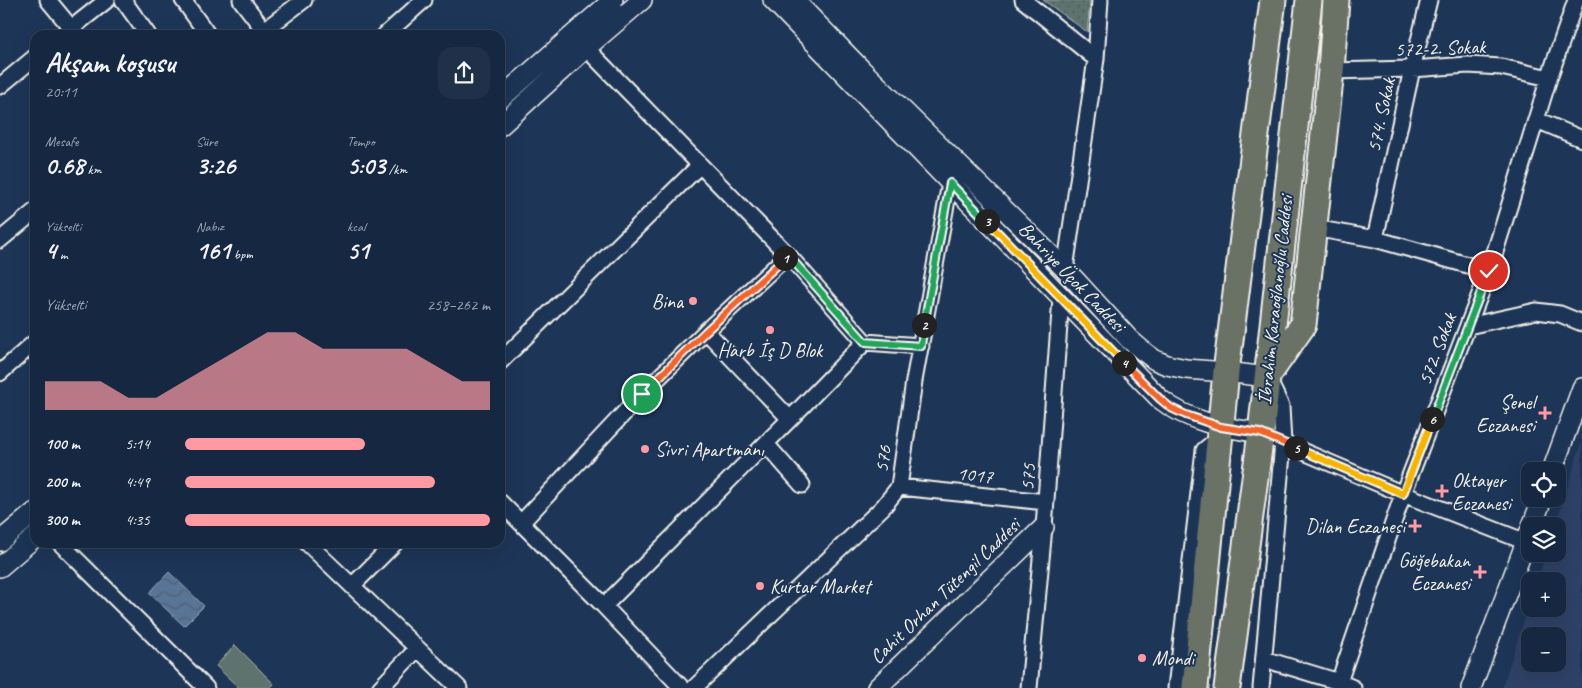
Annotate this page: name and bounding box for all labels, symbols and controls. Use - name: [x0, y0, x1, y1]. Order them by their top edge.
- street label: 572-2. Sokak: [1394, 34, 1487, 62]
- text: Akşam koşusu: [45, 45, 175, 80]
- button: share: [438, 47, 490, 99]
- street label: 574. Sokak: [1361, 74, 1401, 154]
- text: 20:11: [45, 82, 77, 102]
- text: Mesafe: [45, 133, 79, 150]
- text: Süre: [196, 133, 218, 150]
- text: Tempo: [347, 133, 375, 150]
- text: 0.68: [45, 150, 84, 182]
- text: 3:26: [196, 150, 235, 182]
- text: 5:03: [347, 150, 385, 182]
- text: km: [84, 161, 101, 178]
- text: /km: [385, 161, 407, 178]
- street label: İbrahim Karaoğlanoğlu Caddesi: [1252, 192, 1299, 406]
- pin: 3: [974, 208, 1000, 234]
- text: 3: [984, 213, 991, 230]
- street label: Bahriye Üçok Caddesi: [1013, 217, 1132, 339]
- text: Yükselti: [45, 218, 81, 235]
- text: Nabız: [196, 218, 224, 235]
- text: kcal: [347, 218, 366, 235]
- text: 4: [45, 235, 56, 267]
- text: 161: [196, 235, 230, 267]
- text: 51: [347, 235, 369, 267]
- text: m: [56, 246, 68, 263]
- text: bpm: [230, 246, 253, 263]
- pin: 1: [772, 246, 798, 270]
- text: 1: [782, 250, 789, 267]
- pin: [1468, 250, 1510, 292]
- icon: check: [1475, 257, 1503, 285]
- place label: Bina: [652, 289, 685, 314]
- text: Yükselti: [45, 295, 86, 315]
- text: 258–262 m: [427, 295, 490, 315]
- marker: Bina: [687, 295, 699, 307]
- street label: 572. Sokak: [1412, 308, 1463, 388]
- pin: 2: [912, 312, 936, 338]
- text: 2: [921, 317, 928, 334]
- marker: Harb İş D Blok: [764, 324, 776, 336]
- place label: Harb İş D Blok: [718, 338, 824, 363]
- pin: 4: [1112, 350, 1136, 376]
- text: 4: [1121, 355, 1128, 372]
- pin: [621, 373, 663, 415]
- icon: arrive: [628, 380, 656, 408]
- place label: Şenel Eczanesi: [1476, 390, 1539, 438]
- pin: 6: [1420, 406, 1444, 432]
- marker: Şenel Eczanesi: [1539, 407, 1551, 419]
- text: 6: [1429, 411, 1436, 428]
- text: 100 m: [45, 434, 80, 454]
- text: 5:14: [125, 434, 150, 454]
- pin: 5: [1284, 436, 1308, 460]
- place label: Sivri Apartmanı: [655, 437, 765, 462]
- text: 5: [1293, 440, 1300, 457]
- marker: Sivri Apartmanı: [639, 443, 651, 455]
- street label: 576: [869, 443, 897, 474]
- street label: 1017: [956, 461, 995, 489]
- street label: 575: [1015, 462, 1041, 491]
- map controls: [1521, 462, 1566, 672]
- button: locate: [1521, 462, 1566, 507]
- place label: Oktayer Eczanesi: [1452, 468, 1513, 516]
- text: 200 m: [45, 472, 80, 492]
- text: 4:49: [125, 472, 150, 492]
- marker: Oktayer Eczanesi: [1436, 485, 1448, 497]
- text: 300 m: [45, 510, 80, 530]
- text: 4:35: [125, 510, 150, 530]
- street label: Cahit Orhan Tütengil Caddesi: [865, 511, 1027, 669]
- place label: Dilan Eczanesi: [1306, 514, 1407, 539]
- button: layers: [1521, 517, 1566, 562]
- marker: Dilan Eczanesi: [1409, 520, 1421, 532]
- place label: Göğebakan Eczanesi: [1398, 548, 1472, 596]
- marker: Göğebakan Eczanesi: [1474, 566, 1486, 578]
- button: +: [1521, 572, 1566, 617]
- place label: Kurtar Market: [770, 574, 874, 599]
- marker: Kurtar Market: [754, 580, 766, 592]
- button: −: [1521, 627, 1566, 672]
- place label: Mondi: [1152, 646, 1196, 671]
- marker: Mondi: [1136, 652, 1148, 664]

